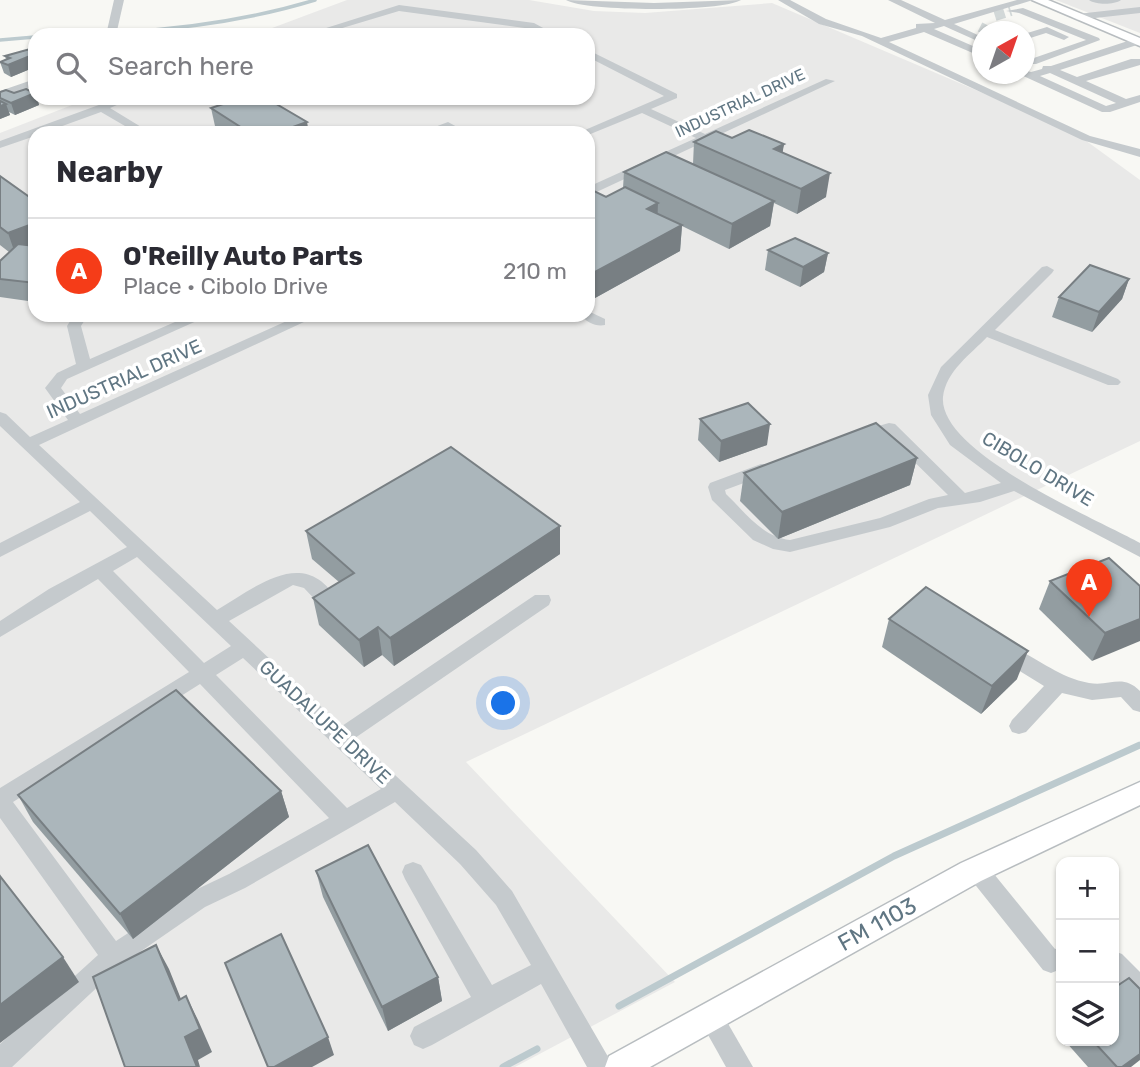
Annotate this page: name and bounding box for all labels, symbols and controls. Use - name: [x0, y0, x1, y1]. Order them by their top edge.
- north arrow: [972, 21, 1035, 84]
- search box: [28, 28, 595, 105]
- icon: search: [52, 48, 90, 86]
- text: Search here: [108, 51, 254, 82]
- street label: INDUSTRIAL DRIVE: [672, 65, 808, 141]
- text: Nearby: [56, 154, 163, 190]
- text: O'Reilly Auto Parts: [123, 241, 363, 272]
- text: A: [71, 257, 87, 285]
- text: 210 m: [503, 257, 567, 285]
- text: Place · Cibolo Drive: [123, 272, 328, 300]
- street label: INDUSTRIAL DRIVE: [43, 334, 205, 424]
- street label: CIBOLO DRIVE: [978, 427, 1098, 511]
- pin: A: [1066, 559, 1112, 617]
- street label: GUADALUPE DRIVE: [255, 655, 395, 789]
- your location: [486, 686, 520, 720]
- map controls: [1056, 857, 1119, 1046]
- button: +: [1056, 857, 1119, 920]
- street label: FM 1103: [833, 891, 921, 957]
- button: −: [1056, 920, 1119, 983]
- button: layers: [1056, 983, 1119, 1046]

